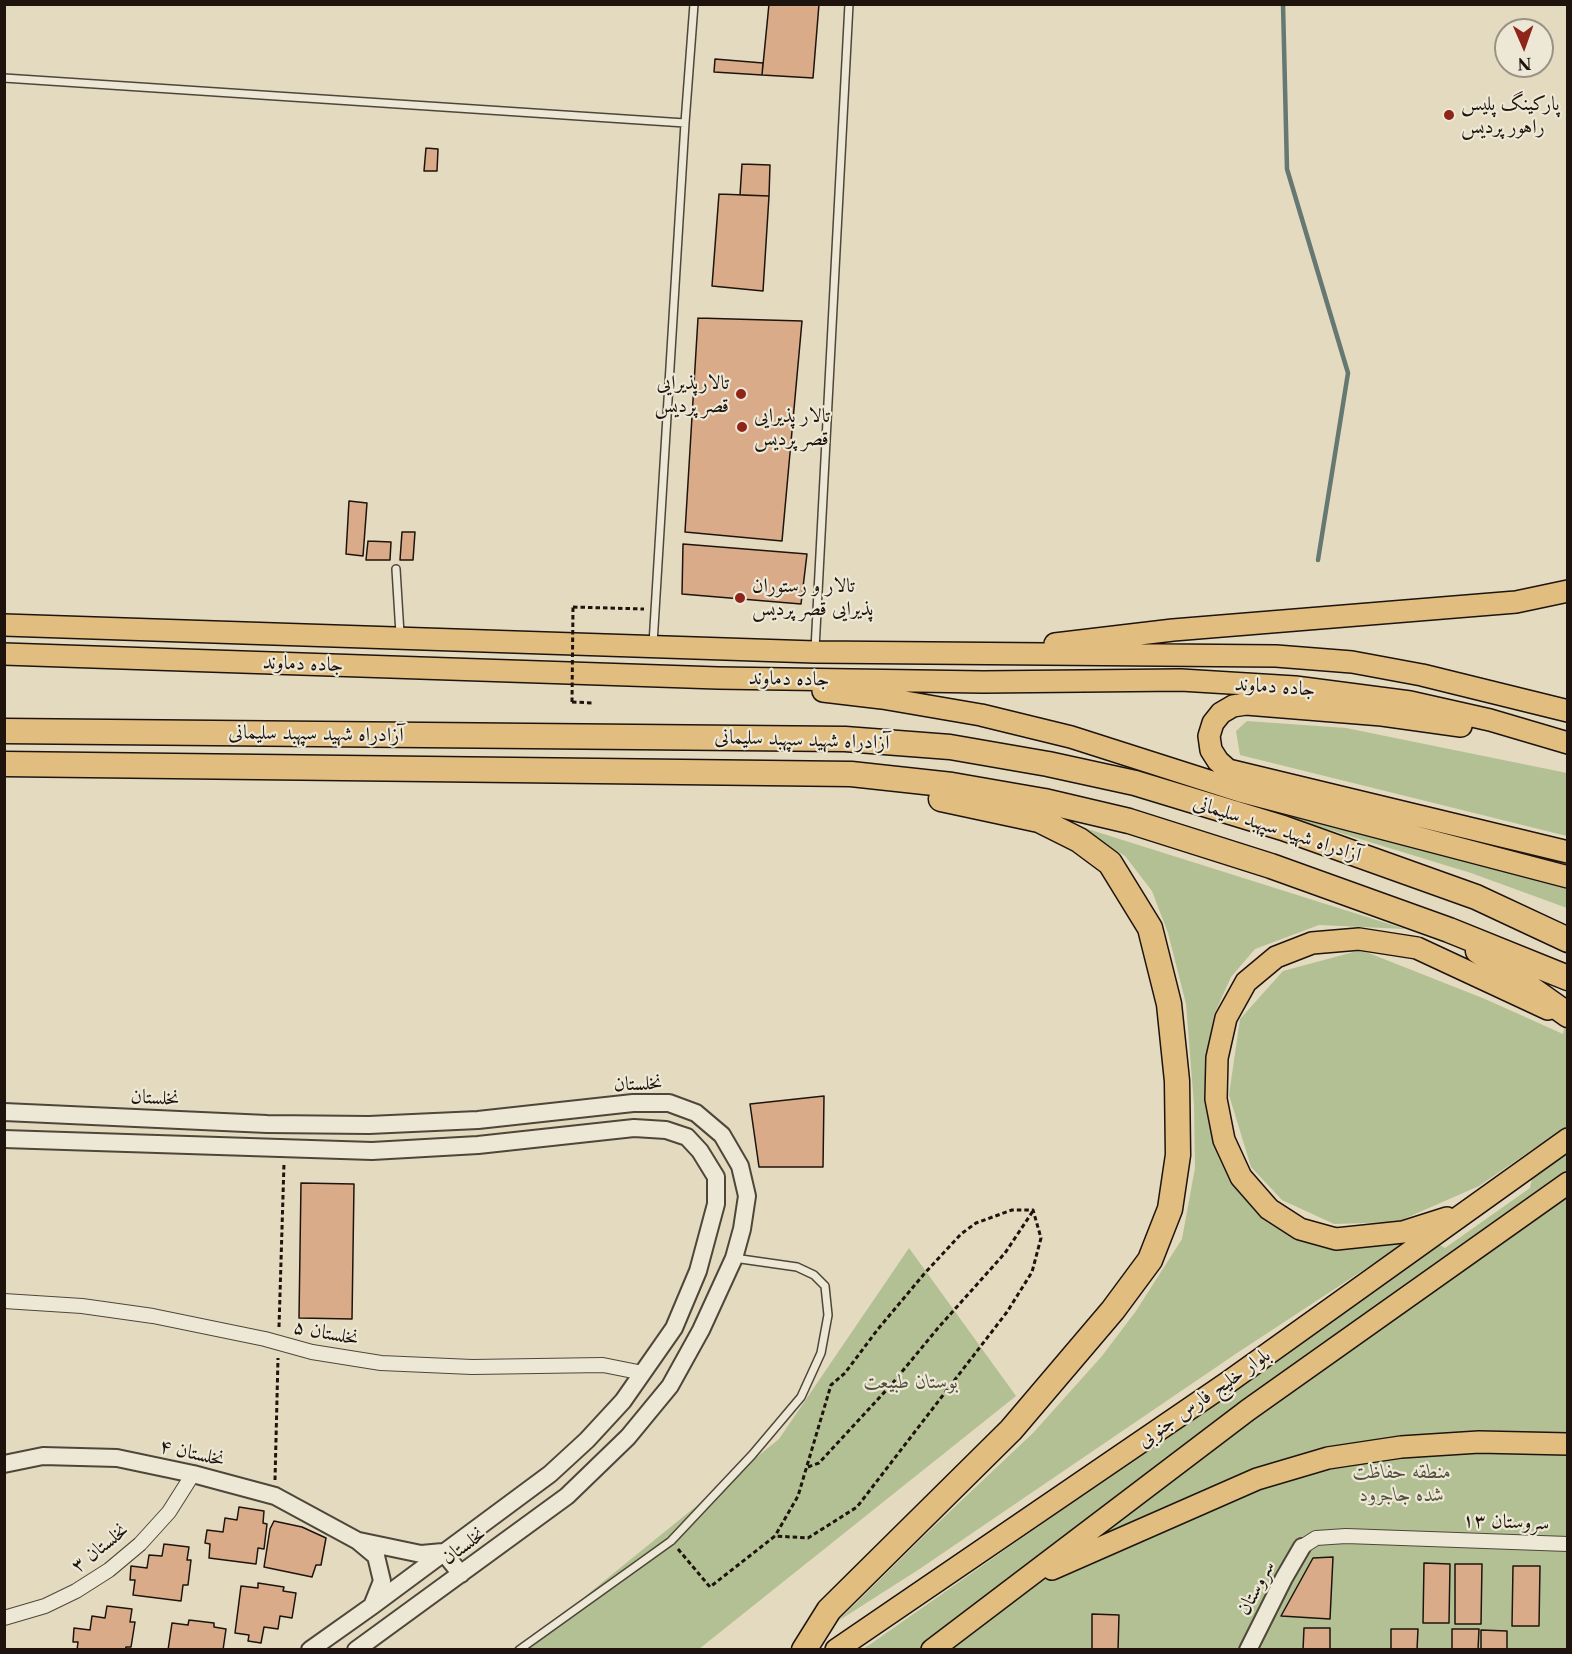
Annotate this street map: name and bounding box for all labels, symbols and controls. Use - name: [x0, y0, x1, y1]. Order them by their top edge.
- north arrow: [1494, 18, 1554, 78]
- text: N: [1517, 54, 1532, 74]
- place label: پارکینگ پلیس راهور پردیس: [1461, 92, 1560, 139]
- marker: پارکینگ پلیس راهور پردیس: [1442, 108, 1456, 122]
- place label: تالارپذیرایی قصر پردیس: [654, 371, 729, 418]
- marker: تالارپذیرایی قصر پردیس: [734, 387, 748, 401]
- place label: تالار پذیرایی قصر پردیس: [754, 404, 830, 451]
- marker: تالار پذیرایی قصر پردیس: [735, 420, 749, 434]
- place label: تالار و رستوران پذیرایی قصر پردیس: [752, 574, 873, 621]
- marker: تالار و رستوران پذیرایی قصر پردیس: [733, 591, 747, 605]
- street label: جاده دماوند: [262, 651, 344, 677]
- street label: جاده دماوند: [748, 666, 830, 692]
- street label: جاده دماوند: [1234, 672, 1316, 702]
- street label: آزادراه شهید سپهبد سلیمانی: [228, 720, 404, 748]
- street label: آزادراه شهید سپهبد سلیمانی: [714, 725, 890, 755]
- street label: آزادراه شهید سپهبد سلیمانی: [1190, 791, 1364, 867]
- street label: نخلستان: [613, 1071, 663, 1097]
- street label: نخلستان: [130, 1085, 180, 1111]
- street label: نخلستان ۵: [291, 1315, 361, 1351]
- street label: بلوار خلیج فارس جنوبی: [1133, 1343, 1275, 1453]
- park label: بوستان طبیعت: [864, 1370, 958, 1394]
- street label: نخلستان ۴: [157, 1434, 227, 1472]
- park label: منطقه حفاظت شده جاجرود: [1353, 1460, 1451, 1507]
- street label: سروستان ۱۳: [1462, 1508, 1550, 1536]
- street label: نخلستان ۳: [67, 1518, 133, 1578]
- street label: نخلستان: [437, 1522, 491, 1570]
- street label: سروستان: [1232, 1557, 1280, 1619]

